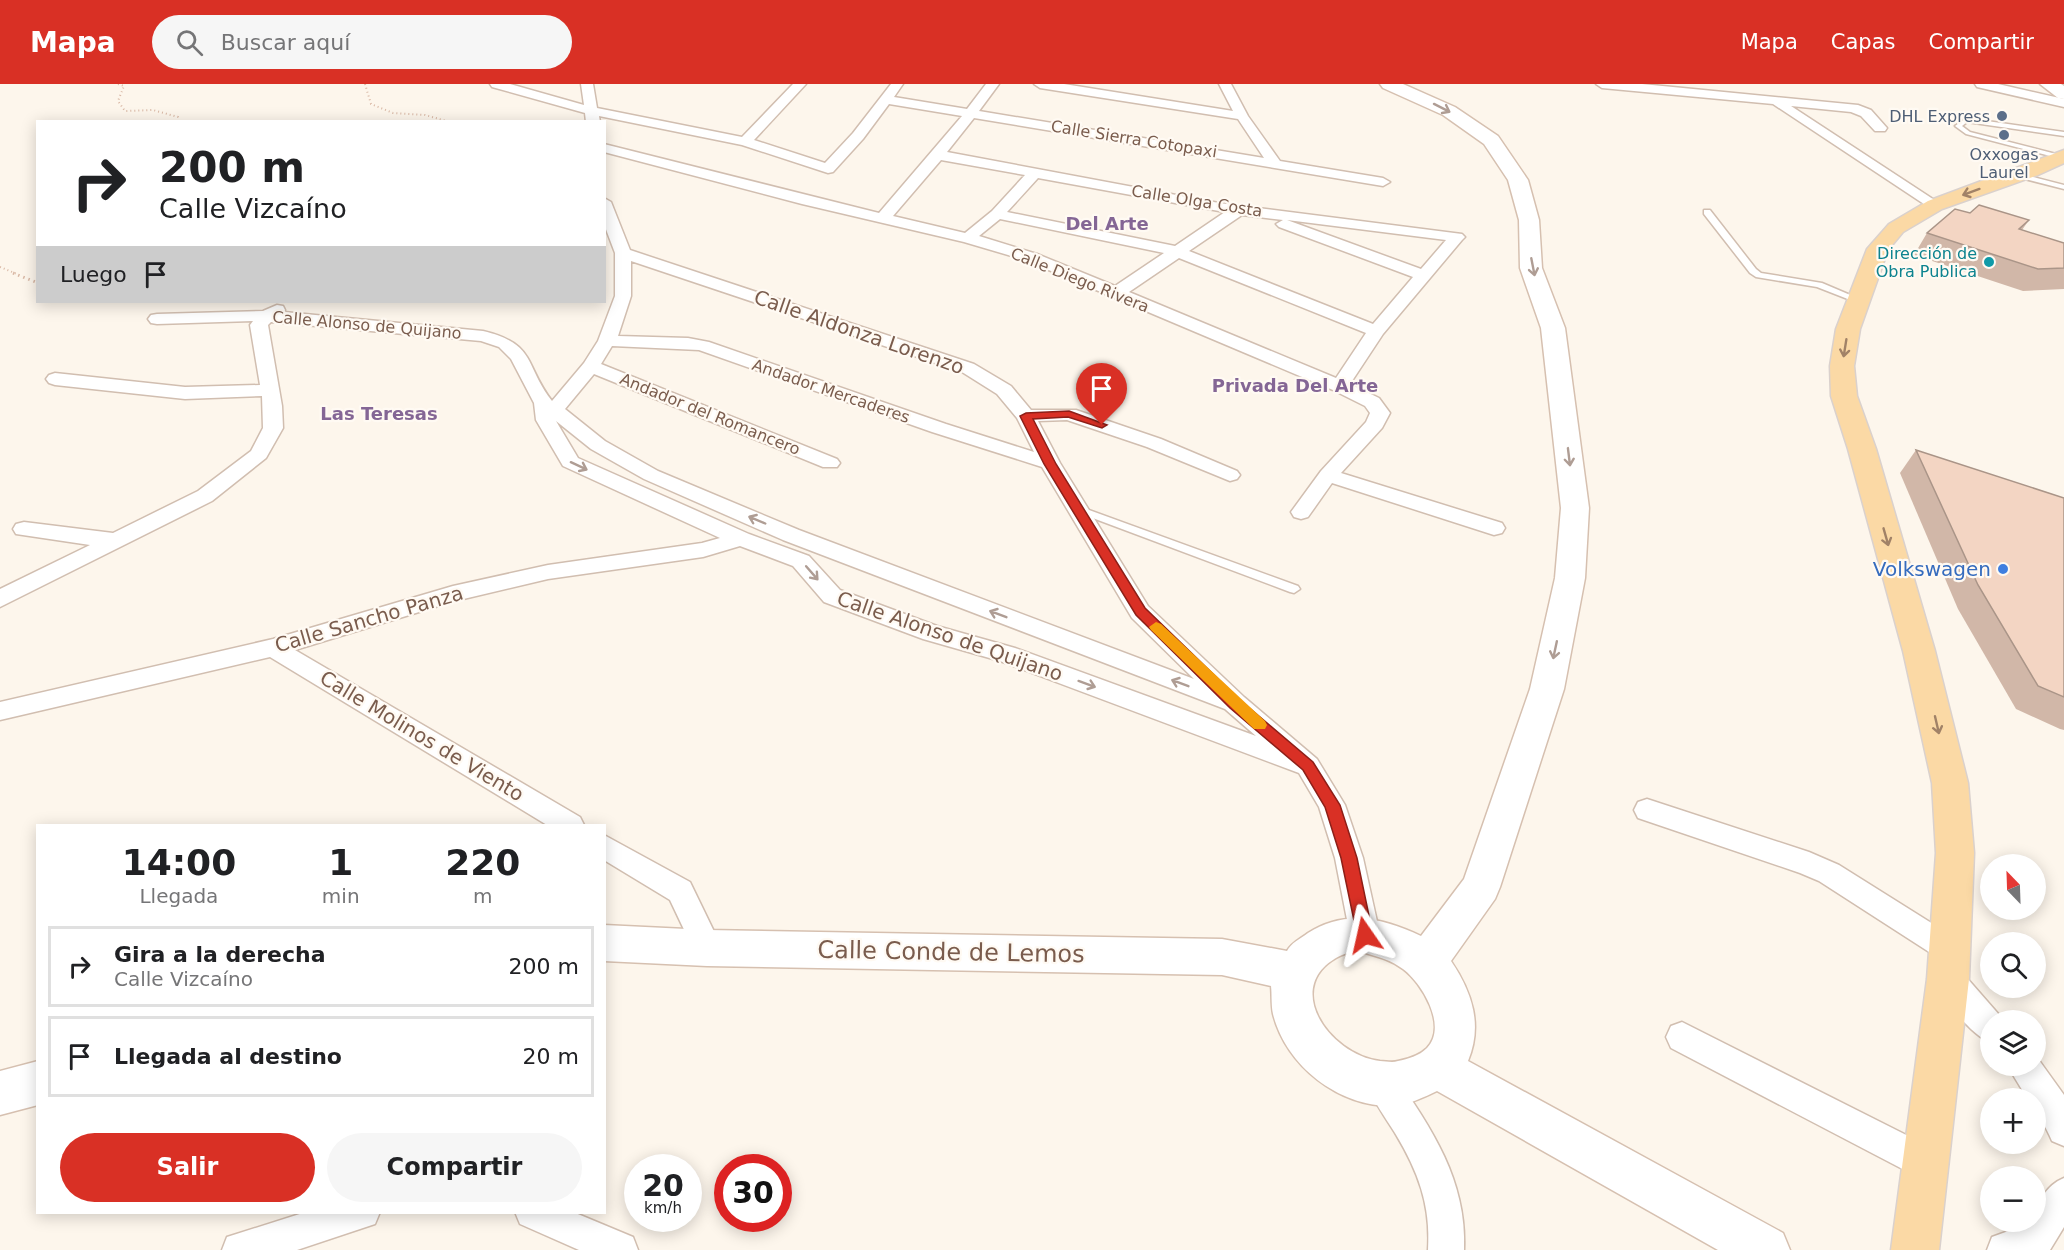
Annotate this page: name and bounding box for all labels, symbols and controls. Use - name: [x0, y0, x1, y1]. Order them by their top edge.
- search box: [152, 15, 572, 69]
- text: Mapa: [30, 26, 116, 59]
- icon: search: [173, 26, 206, 59]
- text: Buscar aquí: [221, 30, 350, 55]
- text: Mapa: [1741, 30, 1798, 54]
- text: Capas: [1831, 30, 1895, 54]
- text: Compartir: [1928, 30, 2034, 54]
- one-way arrow: [1433, 103, 1451, 114]
- place label: DHL Express: [1889, 107, 1990, 126]
- marker: DHL Express: [1995, 109, 2009, 123]
- street label: Calle Sierra Cotopaxi: [1050, 116, 1218, 162]
- marker: Oxxogas Laurel: [1997, 128, 2011, 142]
- text: 200 m: [159, 143, 305, 192]
- icon: right: [60, 144, 138, 222]
- place label: Oxxogas Laurel: [1969, 145, 2039, 182]
- street label: Calle Olga Costa: [1130, 181, 1264, 221]
- one-way arrow: [1962, 188, 1981, 199]
- text: Calle Vizcaíno: [159, 193, 347, 224]
- district label: Del Arte: [1065, 213, 1149, 234]
- street label: Calle Diego Rivera: [1008, 244, 1152, 316]
- place label: Dirección de Obra Publica: [1876, 244, 1977, 281]
- marker: Dirección de Obra Publica: [1982, 255, 1996, 269]
- one-way arrow: [1528, 256, 1539, 276]
- icon: arrive: [139, 258, 172, 291]
- text: Luego: [60, 262, 127, 287]
- street label: Calle Aldonza Lorenzo: [751, 285, 967, 379]
- street label: Calle Alonso de Quijano: [272, 307, 462, 343]
- one-way arrow: [1839, 338, 1850, 358]
- street label: Andador Mercaderes: [750, 355, 912, 427]
- pin: [1076, 363, 1127, 425]
- street label: Andador del Romancero: [617, 369, 803, 459]
- icon: arrive: [1085, 372, 1118, 405]
- district label: Privada Del Arte: [1212, 375, 1378, 396]
- district label: Las Teresas: [320, 403, 438, 424]
- one-way arrow: [1563, 447, 1574, 467]
- one-way arrow: [570, 460, 588, 472]
- one-way arrow: [749, 514, 767, 525]
- one-way arrow: [1881, 527, 1893, 546]
- place label: Volkswagen: [1873, 557, 1991, 581]
- marker: Volkswagen: [1996, 562, 2010, 576]
- one-way arrow: [805, 566, 819, 581]
- street label: Calle Sancho Panza: [272, 581, 466, 657]
- street label: Calle Alonso de Quijano: [834, 586, 1066, 686]
- one-way arrow: [989, 607, 1008, 618]
- one-way arrow: [1549, 640, 1560, 659]
- street label: Calle Molinos de Viento: [316, 666, 528, 806]
- one-way arrow: [1171, 677, 1190, 688]
- one-way arrow: [1077, 679, 1096, 690]
- one-way arrow: [1931, 715, 1943, 734]
- text: 14:00: [122, 842, 236, 883]
- text: 1: [328, 842, 353, 883]
- text: 220: [445, 842, 520, 883]
- north arrow: [1980, 854, 2046, 920]
- map controls: [1980, 854, 2046, 1232]
- text: Llegada: [139, 884, 218, 908]
- text: min: [322, 884, 360, 908]
- text: m: [473, 884, 493, 908]
- position arrow: [1333, 903, 1397, 967]
- button: search: [1980, 932, 2046, 998]
- street label: Calle Conde de Lemos: [817, 936, 1085, 968]
- text: Gira a la derecha: [114, 942, 326, 967]
- icon: right: [63, 950, 96, 983]
- text: 200 m: [509, 954, 579, 979]
- text: Calle Vizcaíno: [114, 967, 253, 991]
- button: layers: [1980, 1010, 2046, 1076]
- icon: arrive: [63, 1040, 96, 1073]
- text: Llegada al destino: [114, 1044, 342, 1069]
- text: 20 m: [523, 1044, 579, 1069]
- button: +: [1980, 1088, 2046, 1154]
- button: Salir: [60, 1133, 315, 1202]
- button: Compartir: [327, 1133, 582, 1202]
- speed limit sign: 30: [714, 1154, 792, 1232]
- button: −: [1980, 1166, 2046, 1232]
- text: 20: [642, 1168, 684, 1203]
- text: km/h: [644, 1199, 682, 1217]

